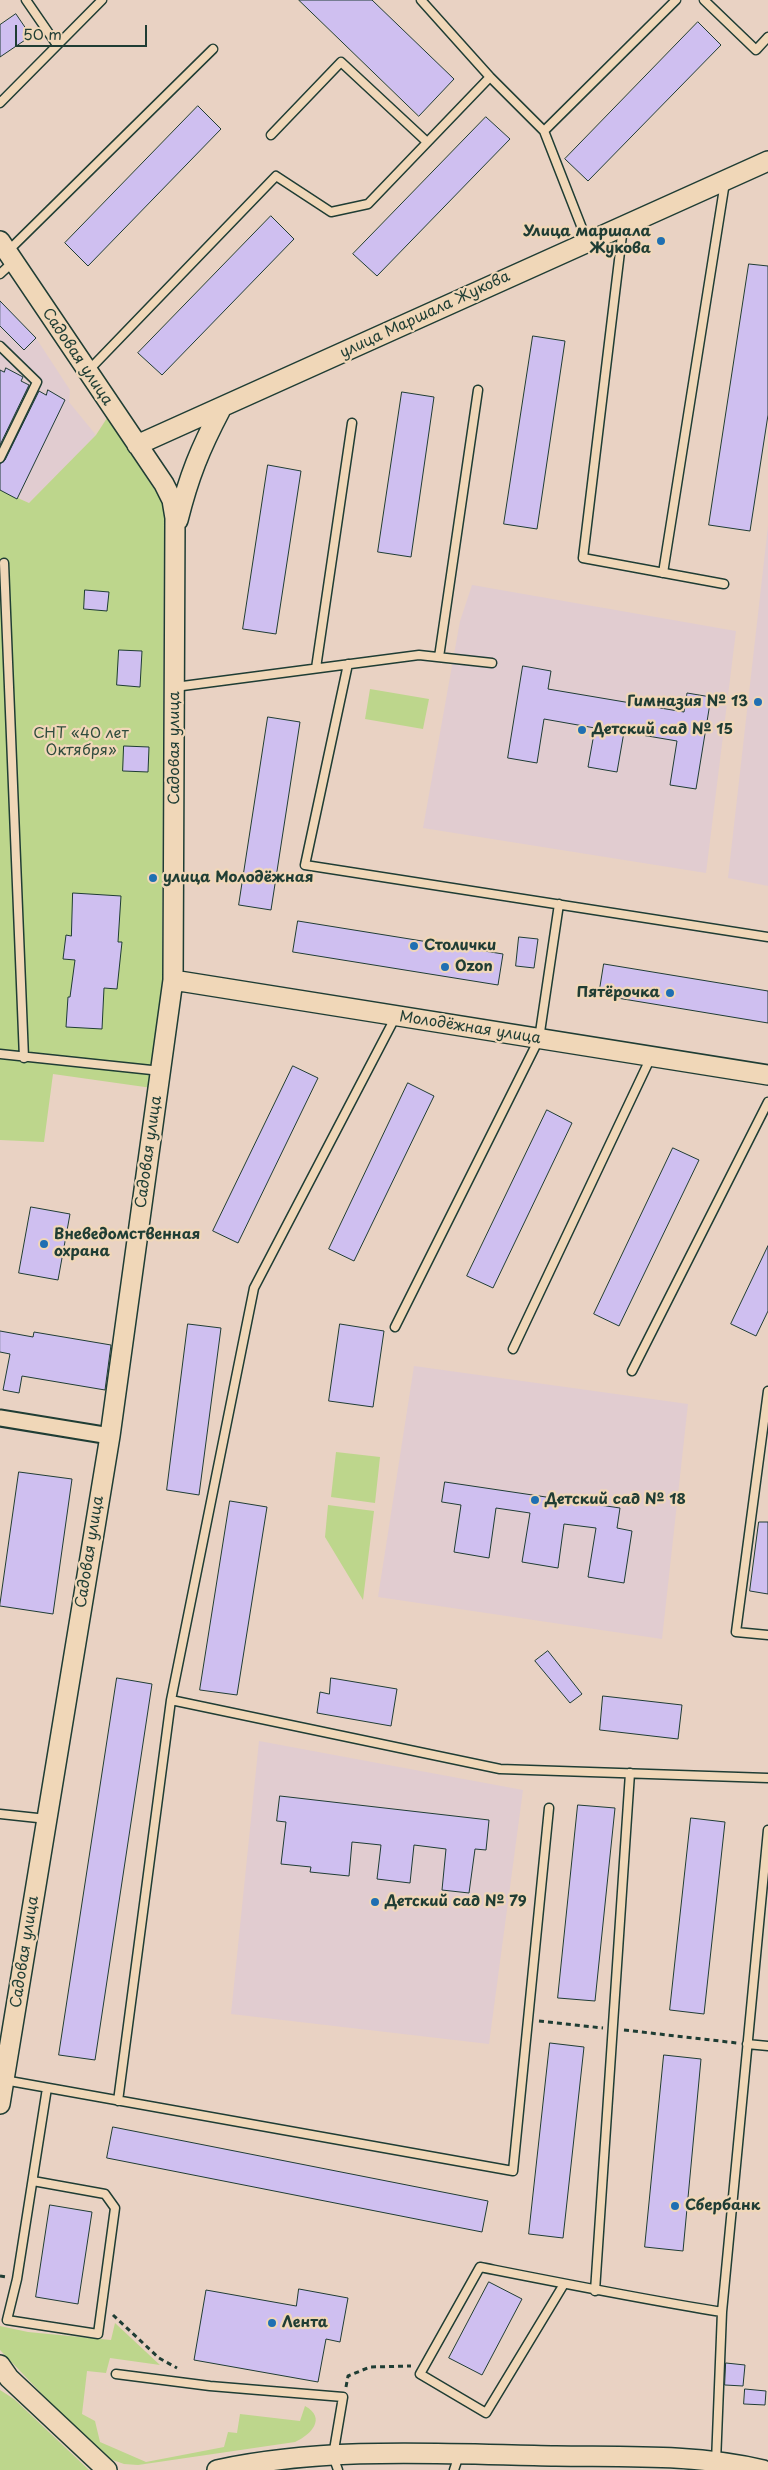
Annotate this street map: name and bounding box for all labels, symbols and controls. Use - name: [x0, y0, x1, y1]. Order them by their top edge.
- scale bar: [18, 15, 150, 47]
- text: 50 m: [23, 22, 62, 45]
- place label: Улица маршала Жукова: [523, 223, 651, 258]
- marker: Улица маршала Жукова: [655, 235, 667, 247]
- street label: улица Маршала Жукова: [337, 268, 513, 362]
- street label: Садовая улица: [38, 305, 116, 409]
- street label: Садовая улица: [166, 691, 184, 805]
- place label: Гимназия № 13: [627, 693, 748, 711]
- marker: Гимназия № 13: [752, 696, 764, 708]
- place label: Детский сад № 15: [592, 721, 733, 739]
- marker: Детский сад № 15: [576, 724, 588, 736]
- park label: СНТ «40 лет Октября»: [33, 725, 129, 760]
- place label: улица Молодёжная: [163, 869, 313, 887]
- marker: улица Молодёжная: [147, 872, 159, 884]
- place label: Столички: [424, 937, 496, 955]
- marker: Столички: [408, 940, 420, 952]
- place label: Ozon: [455, 958, 493, 976]
- marker: Ozon: [439, 961, 451, 973]
- place label: Пятёрочка: [577, 984, 660, 1002]
- marker: Пятёрочка: [664, 987, 676, 999]
- street label: Молодёжная улица: [398, 1008, 542, 1048]
- street label: Садовая улица: [132, 1095, 166, 1209]
- place label: Вневедомственная охрана: [54, 1226, 200, 1261]
- marker: Вневедомственная охрана: [38, 1238, 50, 1250]
- place label: Детский сад № 18: [545, 1491, 686, 1509]
- marker: Детский сад № 18: [529, 1494, 541, 1506]
- street label: Садовая улица: [72, 1495, 108, 1609]
- place label: Детский сад № 79: [385, 1893, 527, 1911]
- street label: Садовая улица: [7, 1895, 43, 2009]
- marker: Детский сад № 79: [369, 1896, 381, 1908]
- place label: Сбербанк: [685, 2197, 760, 2215]
- marker: Сбербанк: [669, 2200, 681, 2212]
- place label: Лента: [282, 2314, 328, 2332]
- marker: Лента: [266, 2317, 278, 2329]

